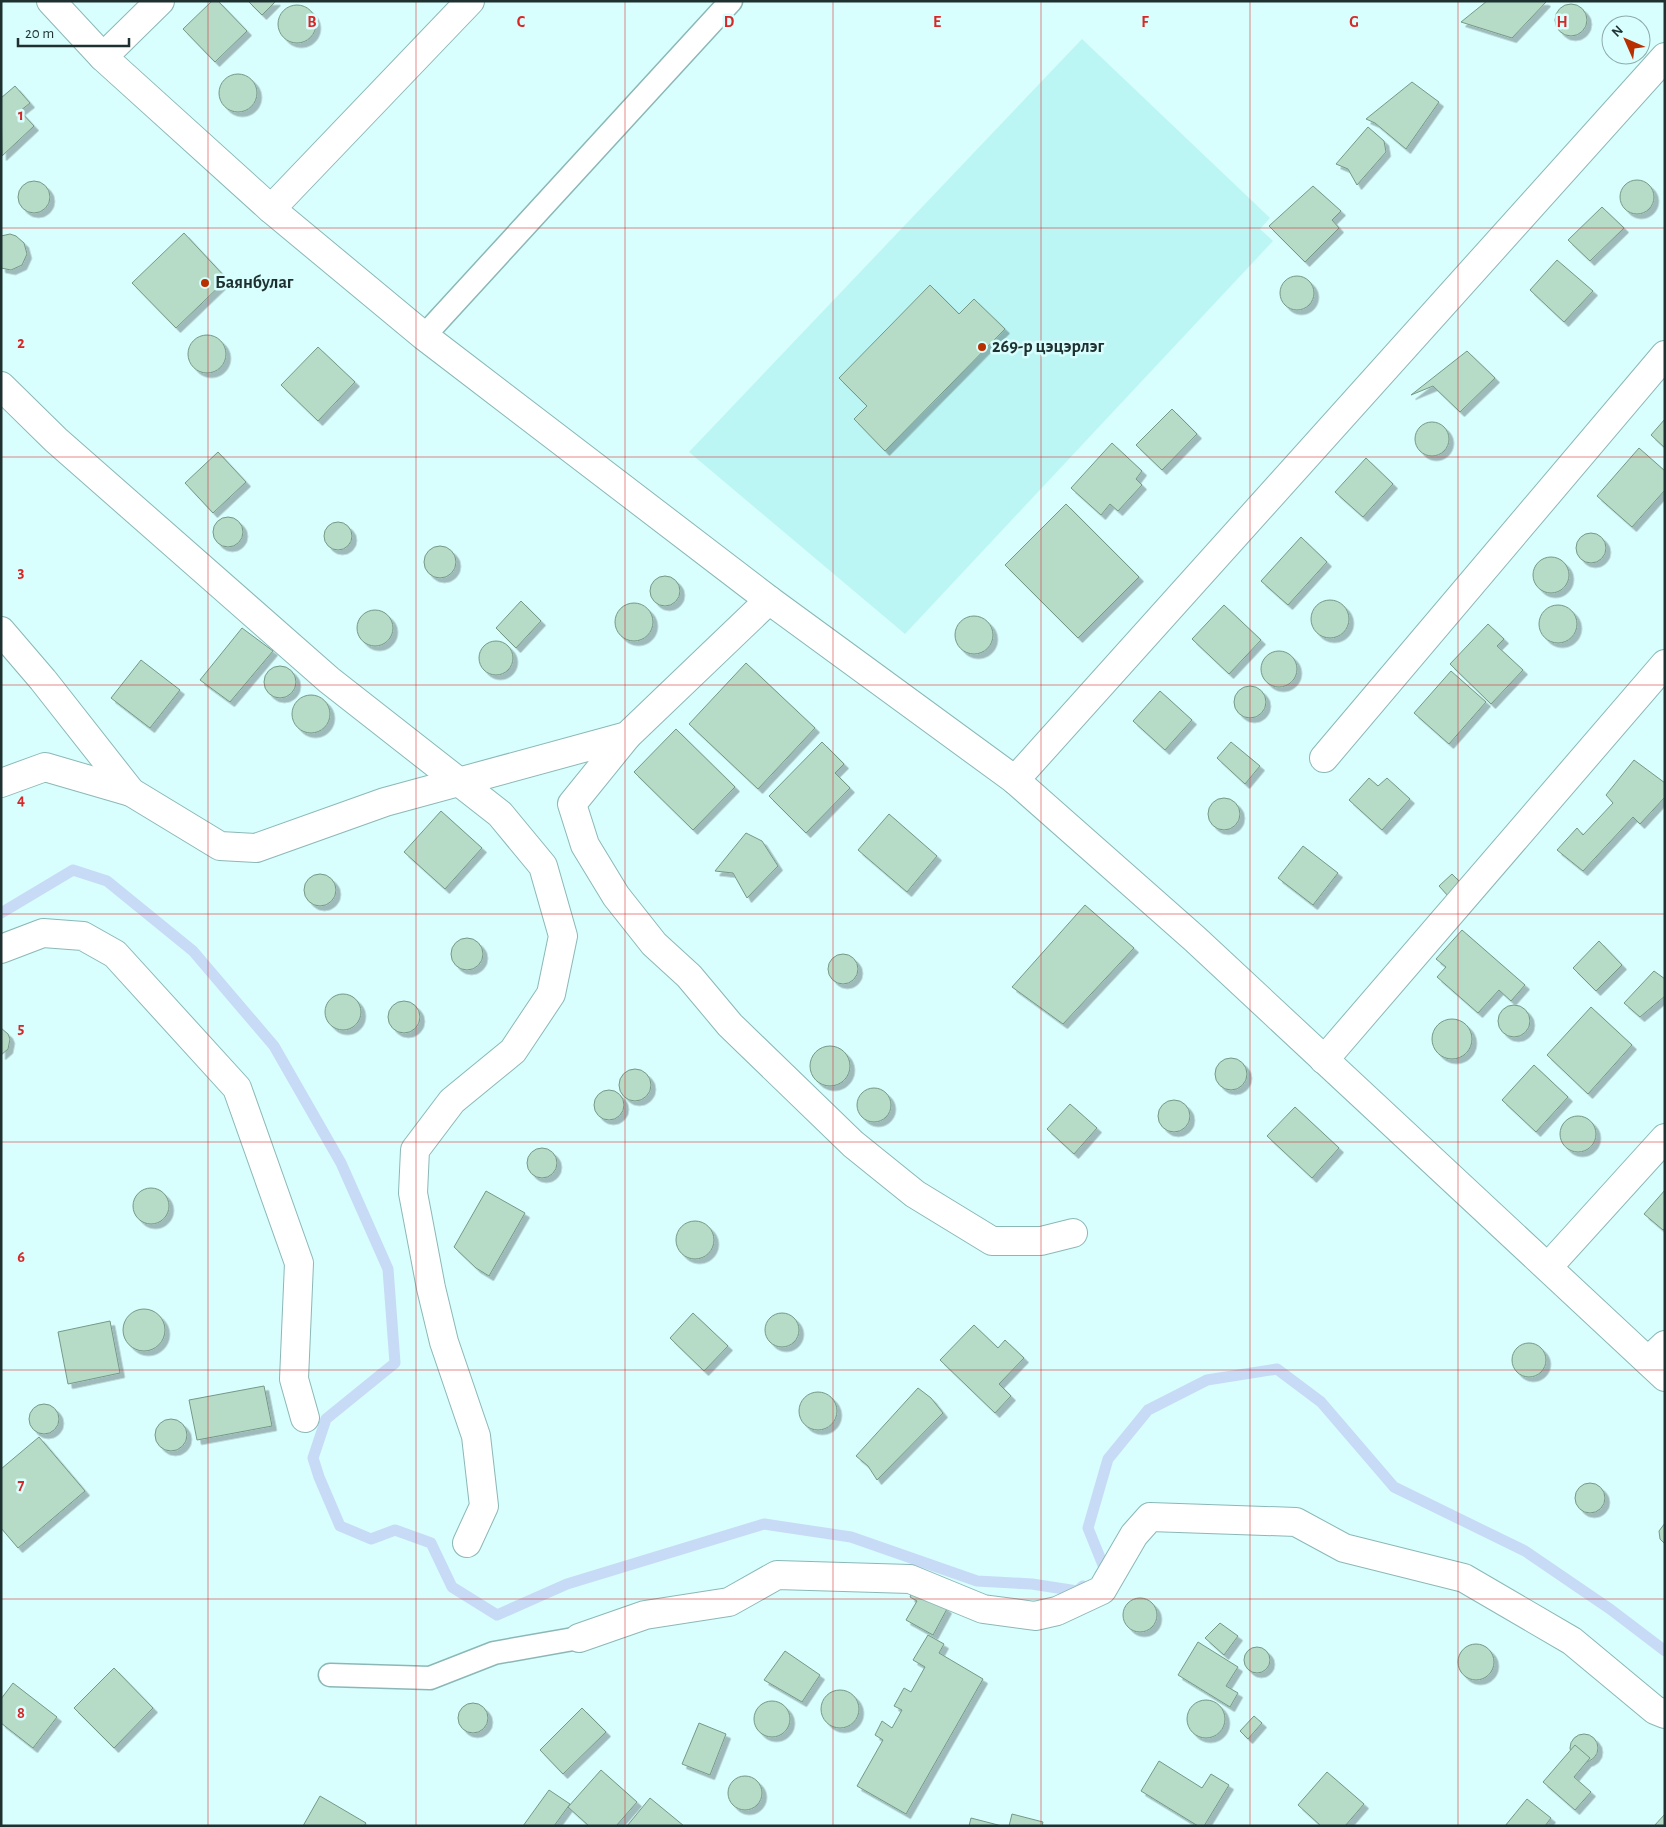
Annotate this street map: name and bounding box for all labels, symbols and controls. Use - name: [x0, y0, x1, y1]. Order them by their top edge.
- text: B: [307, 14, 317, 30]
- text: C: [517, 14, 526, 30]
- text: D: [724, 14, 735, 30]
- text: E: [933, 14, 941, 30]
- text: F: [1141, 14, 1149, 30]
- text: G: [1349, 14, 1359, 30]
- text: H: [1556, 14, 1568, 30]
- scale bar: [18, 15, 129, 47]
- north arrow: [1601, 15, 1651, 65]
- text: N: [1609, 23, 1626, 40]
- text: 20 m: [25, 26, 54, 41]
- text: 1: [18, 107, 24, 123]
- place label: Баянбулаг: [215, 274, 294, 292]
- marker: Баянбулаг: [199, 277, 211, 289]
- text: 2: [17, 335, 25, 351]
- place label: 269-р цэцэрлэг: [992, 338, 1104, 356]
- marker: 269-р цэцэрлэг: [976, 341, 988, 353]
- text: 3: [18, 564, 25, 580]
- text: 4: [17, 792, 25, 808]
- text: 5: [18, 1020, 25, 1036]
- text: 6: [17, 1249, 25, 1265]
- text: 7: [18, 1477, 25, 1493]
- text: 8: [17, 1705, 25, 1721]

